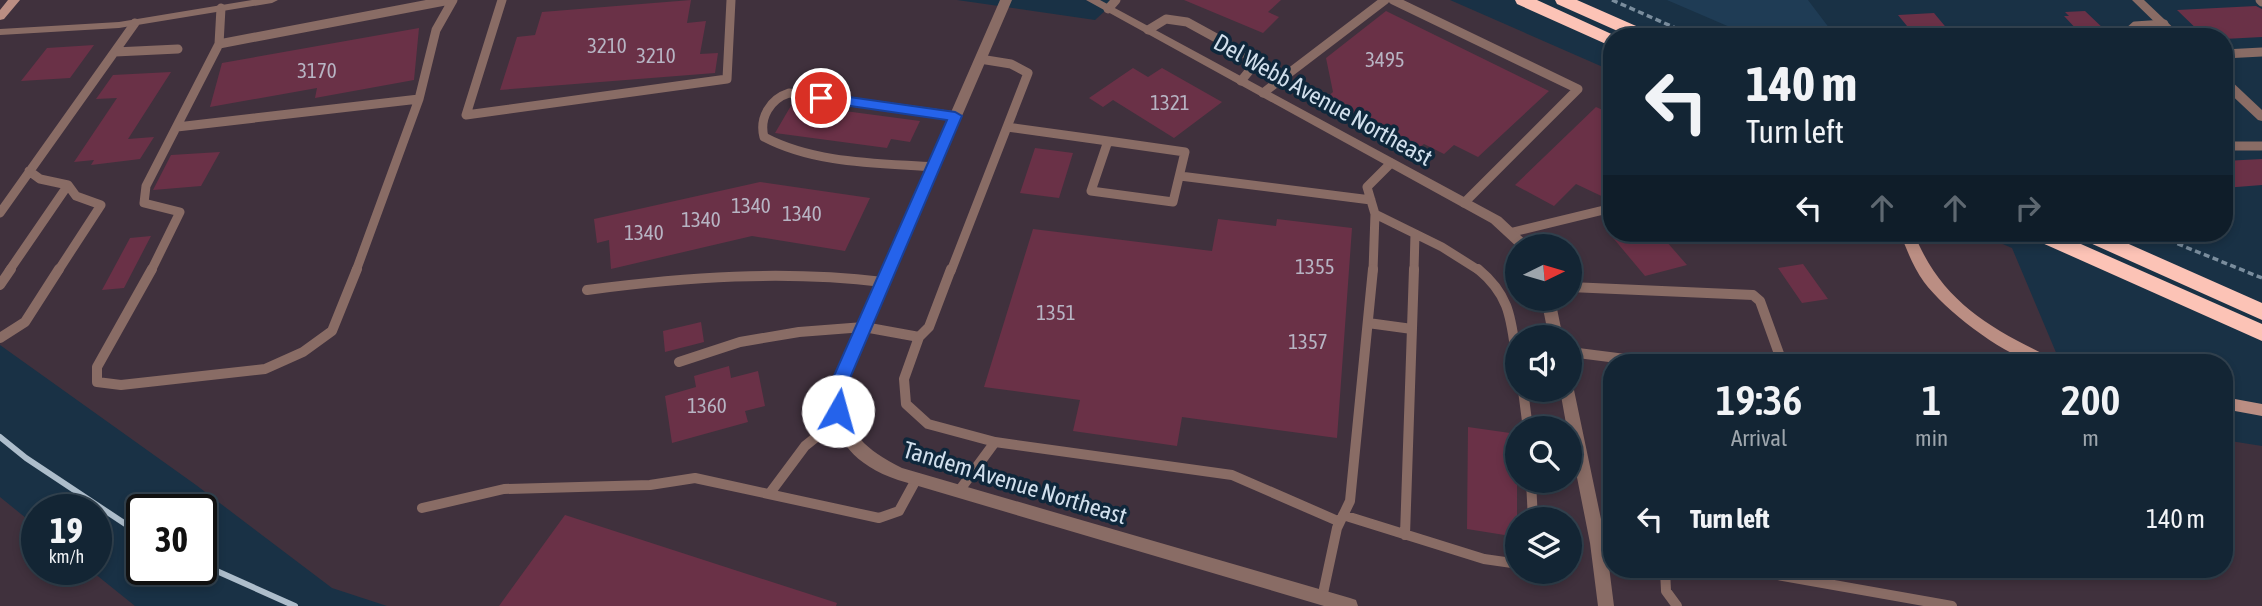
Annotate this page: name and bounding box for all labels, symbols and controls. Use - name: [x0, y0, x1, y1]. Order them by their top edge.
- street label: Del Webb Avenue Northeast: [1209, 28, 1437, 171]
- house number: 3210: [587, 33, 627, 57]
- house number: 3210: [636, 43, 676, 67]
- house number: 3495: [1365, 47, 1405, 71]
- text: 140 m: [1746, 55, 1857, 111]
- icon: left: [1631, 56, 1722, 147]
- house number: 3170: [297, 58, 337, 82]
- pin: [791, 68, 851, 128]
- icon: arrive: [802, 79, 840, 117]
- house number: 1321: [1150, 90, 1190, 114]
- text: Turn left: [1746, 113, 1844, 150]
- icon: left: [1790, 189, 1828, 227]
- icon: ahead: [1863, 189, 1901, 227]
- icon: ahead: [1936, 189, 1974, 227]
- icon: right: [2009, 189, 2047, 227]
- house number: 1340: [731, 193, 771, 217]
- house number: 1340: [782, 201, 822, 225]
- house number: 1340: [681, 207, 721, 231]
- house number: 1340: [624, 220, 664, 244]
- north arrow: [1505, 234, 1582, 312]
- map controls: [1505, 234, 1582, 584]
- house number: 1355: [1295, 254, 1335, 278]
- house number: 1351: [1036, 300, 1076, 324]
- button: sound: [1505, 325, 1582, 402]
- house number: 1357: [1288, 329, 1328, 353]
- position arrow: [801, 374, 875, 448]
- text: 19:36: [1716, 376, 1802, 424]
- text: 1: [1922, 376, 1941, 424]
- text: 200: [2061, 376, 2120, 424]
- house number: 1360: [687, 393, 727, 417]
- button: search: [1505, 416, 1582, 493]
- text: Arrival: [1731, 425, 1787, 451]
- text: min: [1915, 425, 1948, 451]
- text: m: [2082, 425, 2099, 451]
- street label: Tandem Avenue Northeast: [900, 436, 1130, 529]
- speed limit sign: 30: [126, 494, 217, 585]
- icon: left: [1631, 500, 1669, 538]
- text: Turn left: [1690, 504, 1770, 534]
- text: 140 m: [2146, 504, 2205, 534]
- button: layers: [1505, 507, 1582, 584]
- text: 19: [50, 510, 83, 550]
- text: km/h: [49, 546, 84, 567]

